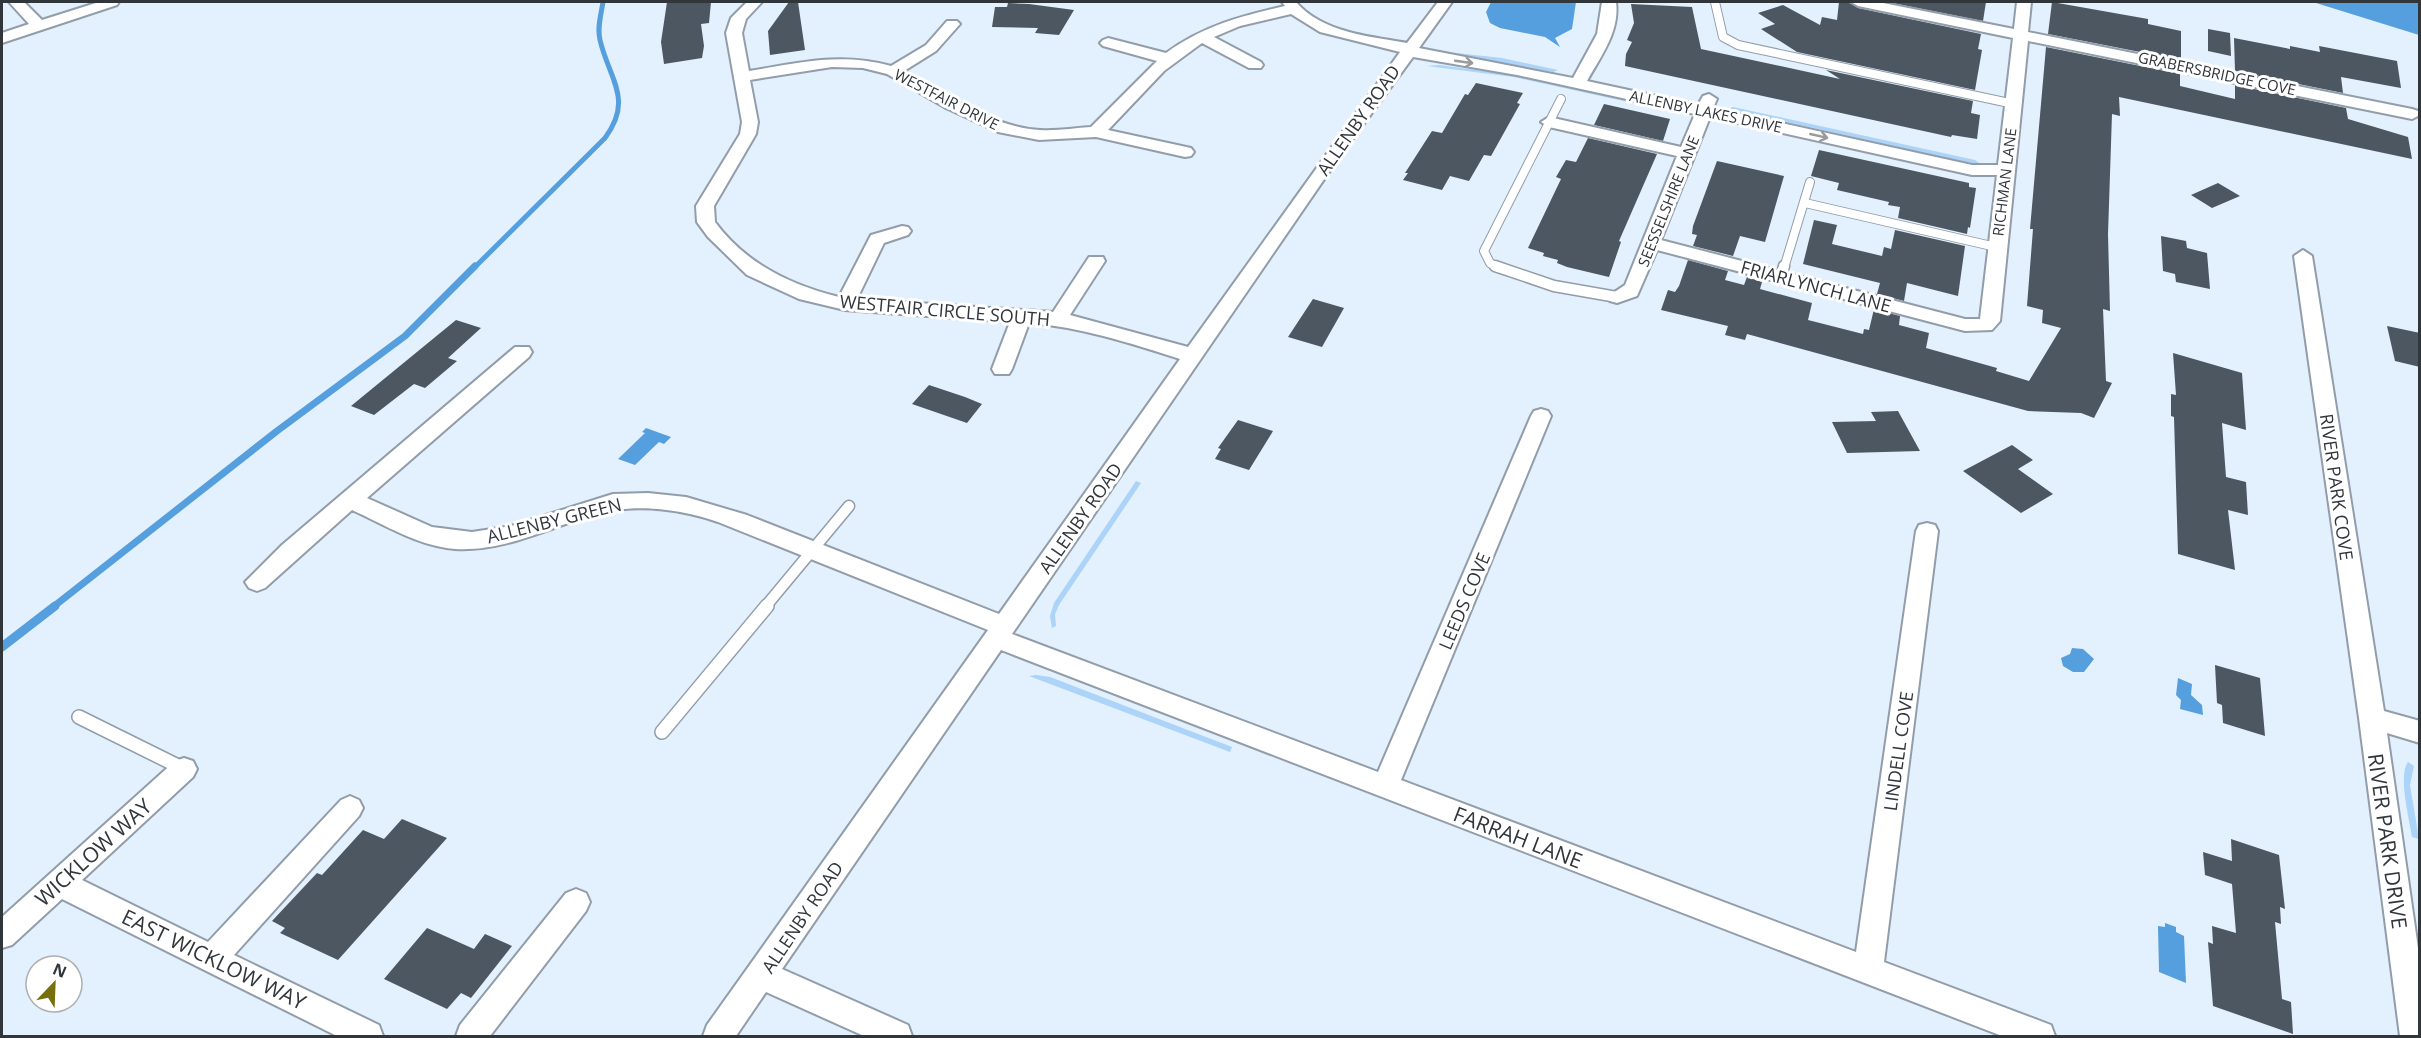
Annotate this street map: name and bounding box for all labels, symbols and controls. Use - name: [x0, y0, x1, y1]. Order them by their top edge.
- street label: GRABERSBRIDGE COVE: [2136, 47, 2298, 99]
- one-way arrow: [1454, 57, 1473, 68]
- street label: ALLENBY ROAD: [1311, 60, 1405, 180]
- street label: WESTFAIR DRIVE: [891, 64, 1003, 134]
- street label: ALLENBY LAKES DRIVE: [1628, 85, 1784, 137]
- street label: RICHMAN LANE: [1987, 127, 2021, 237]
- one-way arrow: [1810, 131, 1829, 143]
- street label: SEESSELSHIRE LANE: [1633, 133, 1703, 269]
- street label: FRIARLYNCH LANE: [1738, 254, 1894, 318]
- street label: WESTFAIR CIRCLE SOUTH: [839, 289, 1051, 331]
- street label: RIVER PARK COVE: [2315, 412, 2359, 562]
- street label: ALLENBY ROAD: [1033, 458, 1127, 578]
- street label: ALLENBY GREEN: [484, 492, 624, 548]
- street label: LEEDS COVE: [1433, 549, 1495, 653]
- street label: LINDELL COVE: [1878, 690, 1918, 812]
- street label: RIVER PARK DRIVE: [2362, 751, 2414, 931]
- street label: WICKLOW WAY: [29, 792, 158, 912]
- street label: FARRAH LANE: [1450, 800, 1586, 874]
- street label: ALLENBY ROAD: [756, 857, 848, 977]
- street label: EAST WICKLOW WAY: [117, 902, 311, 1016]
- north arrow: [24, 954, 84, 1014]
- text: N: [50, 958, 70, 983]

